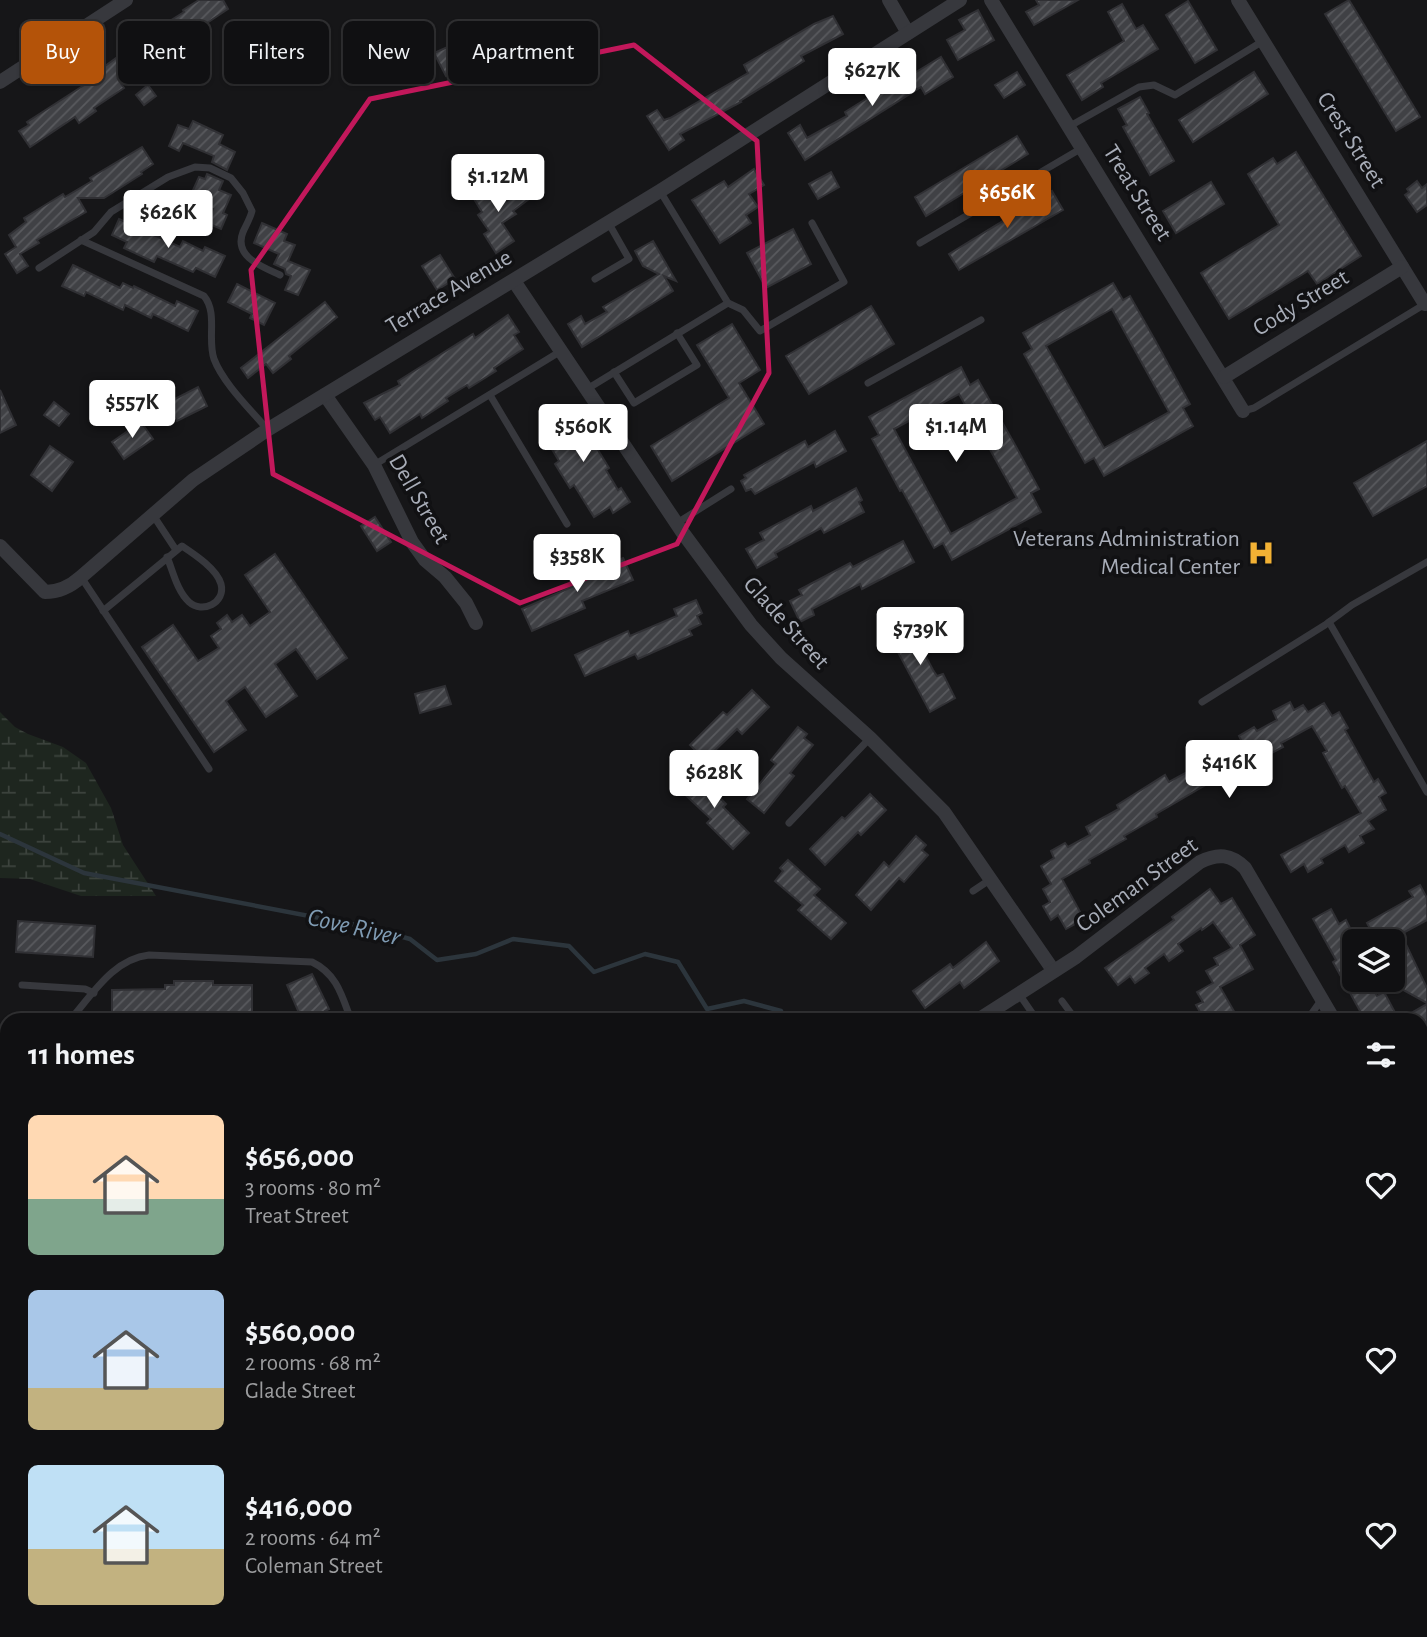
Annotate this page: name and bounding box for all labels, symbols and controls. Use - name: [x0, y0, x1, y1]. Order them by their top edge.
- chip: Buy: [21, 21, 104, 84]
- chip: Rent: [118, 21, 210, 84]
- chip: Filters: [224, 21, 329, 84]
- chip: New: [343, 21, 434, 84]
- chip: Apartment: [448, 21, 598, 84]
- pin: $627K: [823, 48, 921, 108]
- text: $627K: [844, 59, 900, 82]
- street label: Crest Street: [1312, 88, 1390, 192]
- street label: Treat Street: [1098, 141, 1176, 246]
- pin: $1.12M: [441, 154, 555, 214]
- text: $1.12M: [467, 165, 529, 188]
- pin: $656K: [958, 170, 1056, 230]
- text: $656K: [979, 181, 1035, 204]
- pin: $626K: [119, 190, 217, 250]
- text: $626K: [140, 201, 196, 224]
- street label: Terrace Avenue: [382, 245, 516, 339]
- street label: Cody Street: [1249, 265, 1353, 341]
- pin: $557K: [83, 380, 181, 440]
- text: $557K: [105, 391, 159, 414]
- pin: $560K: [534, 405, 632, 464]
- pin: $1.14M: [899, 405, 1013, 464]
- text: $560K: [555, 415, 611, 438]
- text: $1.14M: [925, 415, 987, 438]
- street label: Dell Street: [384, 450, 454, 548]
- place label: Veterans Administration Medical Center: [1013, 527, 1240, 579]
- pin: $358K: [528, 534, 626, 594]
- hospital icon: Veterans Administration Medical Center: [1246, 538, 1276, 568]
- text: $358K: [550, 545, 604, 568]
- street label: Glade Street: [739, 572, 834, 674]
- pin: $739K: [871, 608, 969, 667]
- text: $739K: [893, 618, 947, 641]
- pin: $416K: [1180, 740, 1278, 800]
- pin: $628K: [665, 750, 763, 810]
- text: $416K: [1202, 751, 1256, 774]
- text: $628K: [685, 761, 743, 784]
- street label: Coleman Street: [1072, 833, 1202, 937]
- water label: Cove River: [305, 904, 404, 951]
- map controls: [1342, 929, 1405, 992]
- button: layers: [1342, 929, 1405, 992]
- icon: filters: [1362, 1036, 1400, 1074]
- text: 11 homes: [28, 1040, 135, 1070]
- text: $656,000: [245, 1142, 354, 1172]
- icon: home: [84, 1143, 168, 1227]
- icon: heart: [1362, 1166, 1400, 1204]
- text: 3 rooms · 80 m²: [245, 1177, 381, 1200]
- text: Treat Street: [245, 1205, 349, 1228]
- text: $560,000: [245, 1317, 355, 1347]
- icon: home: [84, 1318, 168, 1402]
- icon: heart: [1362, 1341, 1400, 1379]
- text: 2 rooms · 68 m²: [245, 1352, 381, 1375]
- text: Glade Street: [245, 1380, 355, 1403]
- text: $416,000: [245, 1492, 353, 1522]
- icon: home: [84, 1493, 168, 1577]
- icon: heart: [1362, 1516, 1400, 1554]
- text: 2 rooms · 64 m²: [245, 1527, 381, 1550]
- text: Coleman Street: [245, 1555, 383, 1578]

